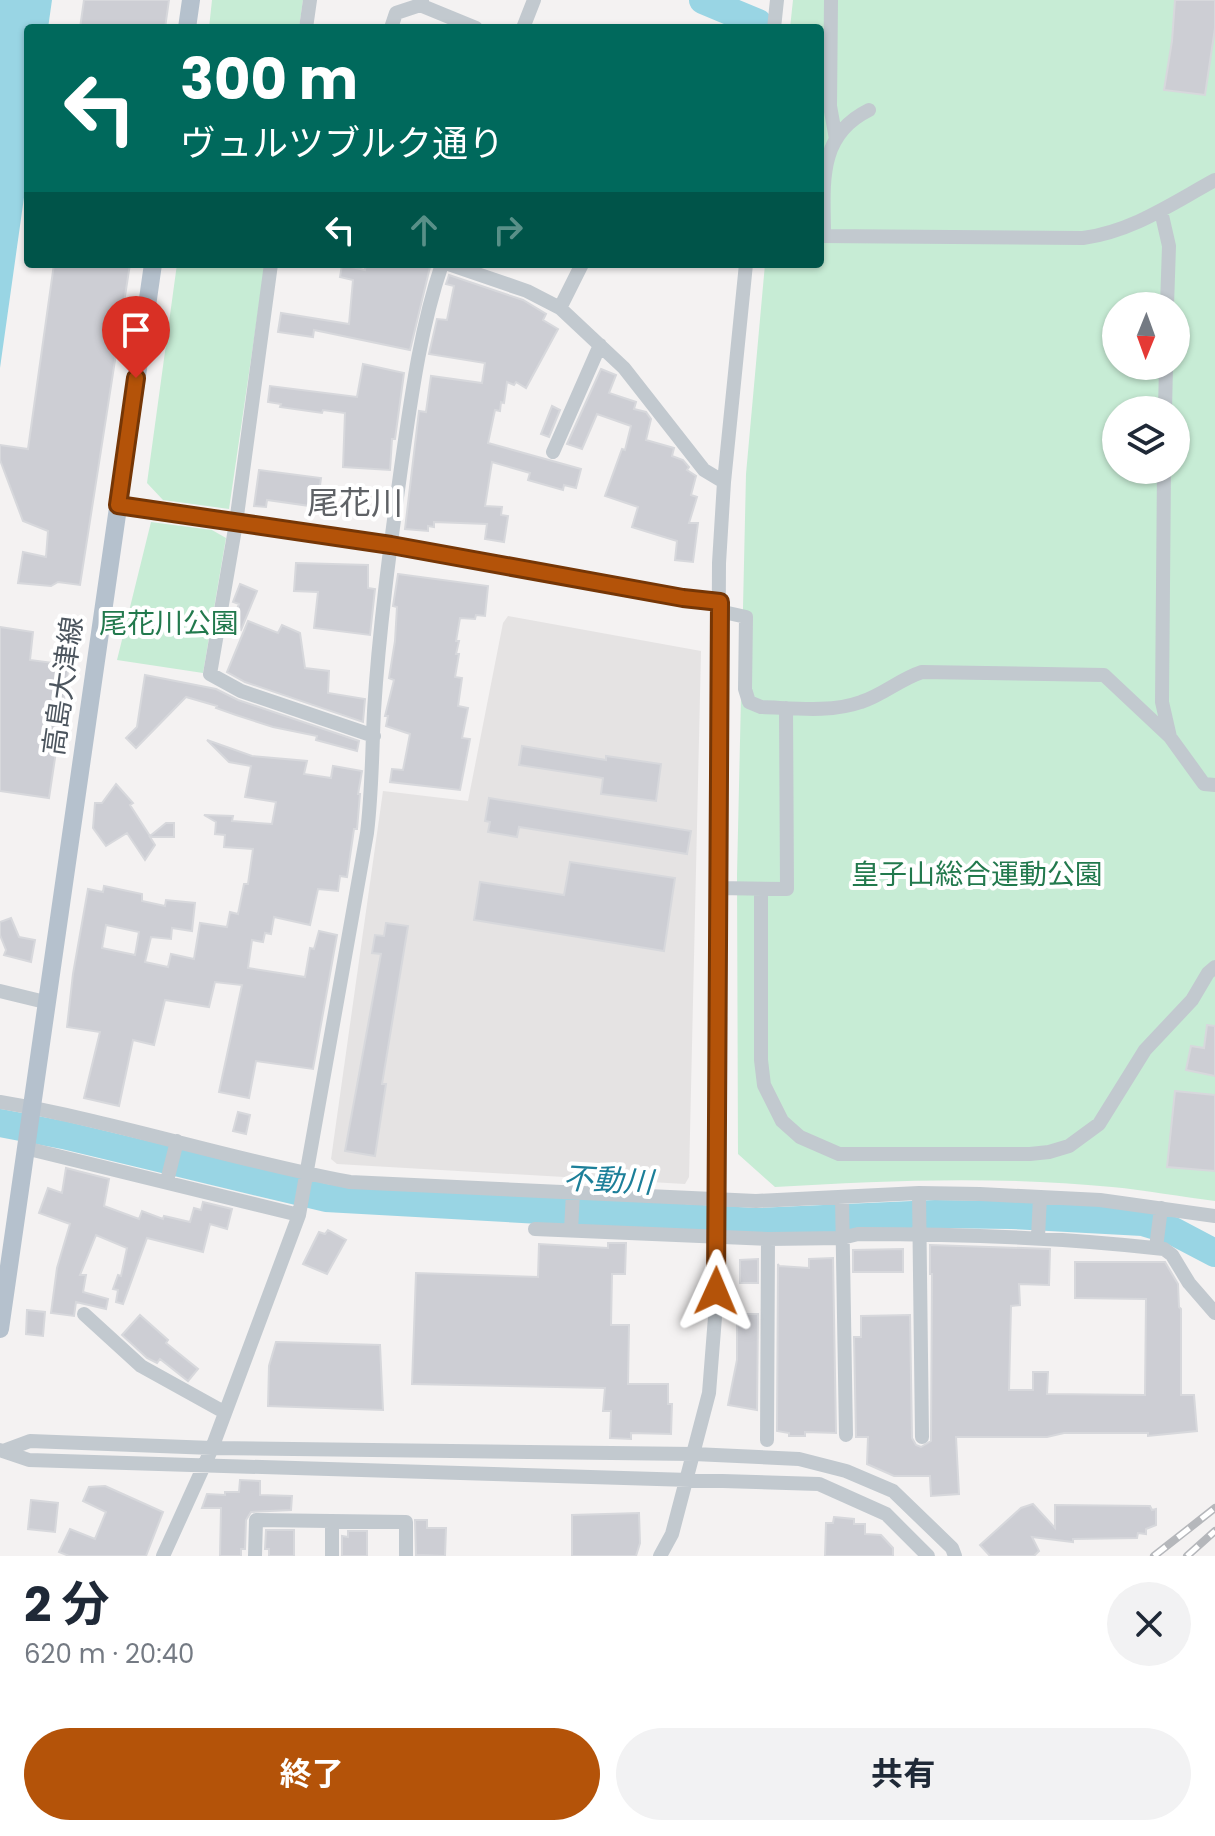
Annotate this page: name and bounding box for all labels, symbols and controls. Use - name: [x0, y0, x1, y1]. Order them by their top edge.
- text: 300 m: [180, 40, 358, 119]
- icon: left: [48, 56, 152, 160]
- text: ヴュルツブルク通り: [180, 118, 504, 169]
- icon: left: [318, 208, 362, 252]
- icon: ahead: [402, 208, 446, 252]
- icon: right: [486, 208, 530, 252]
- north arrow: [1102, 292, 1190, 380]
- map controls: [1102, 292, 1190, 484]
- pin: [102, 296, 170, 378]
- icon: arrive: [114, 308, 158, 352]
- button: layers: [1102, 396, 1190, 484]
- district label: 尾花川: [307, 480, 403, 525]
- park label: 尾花川公園: [99, 604, 239, 643]
- street label: 高島大津線: [34, 614, 92, 758]
- park label: 皇子山総合運動公園: [851, 855, 1103, 894]
- water label: 不動川: [562, 1156, 657, 1204]
- position arrow: [674, 1249, 758, 1333]
- text: 2 分: [24, 1571, 110, 1638]
- button: close: [1107, 1582, 1191, 1666]
- text: 620 m · 20:40: [24, 1636, 194, 1672]
- button: 終了: [24, 1728, 600, 1820]
- button: 共有: [616, 1728, 1191, 1820]

